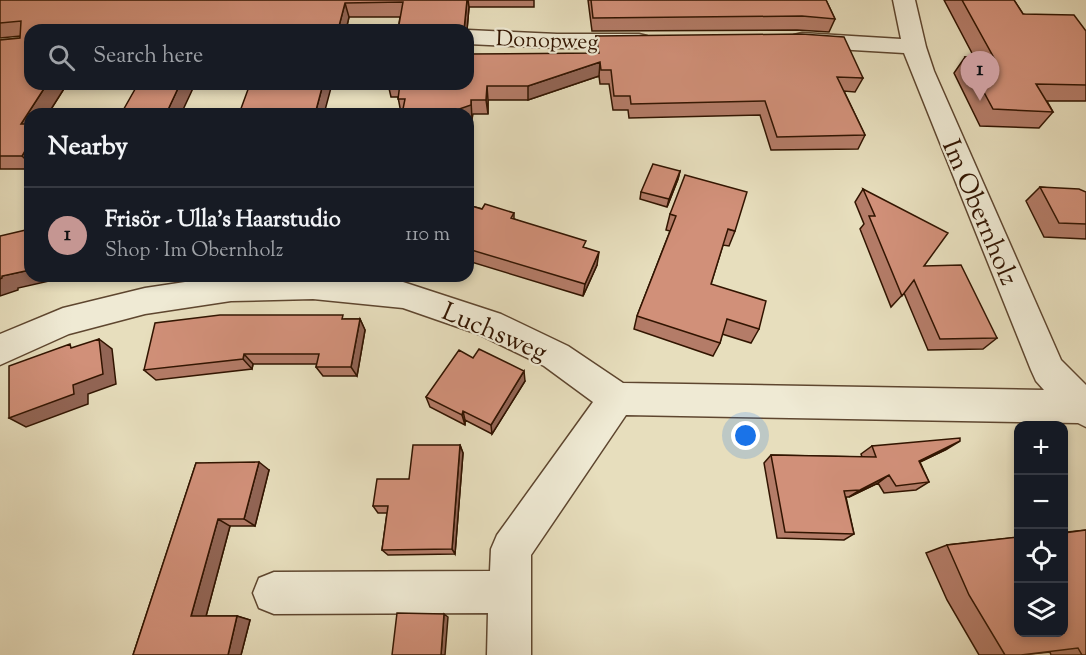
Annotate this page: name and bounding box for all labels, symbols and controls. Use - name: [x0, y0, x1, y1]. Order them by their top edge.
- search box: [24, 24, 474, 90]
- street label: Donopweg: [495, 24, 599, 60]
- icon: search: [45, 41, 78, 74]
- text: Search here: [93, 41, 203, 73]
- pin: 1: [960, 51, 1000, 101]
- text: Nearby: [48, 129, 128, 166]
- street label: Im Obernholz: [931, 134, 1026, 292]
- text: Frisör - Ulla's Haarstudio: [105, 205, 341, 237]
- text: 1: [64, 221, 71, 250]
- text: 110 m: [405, 221, 450, 250]
- text: Shop · Im Obernholz: [105, 237, 283, 266]
- street label: Luchsweg: [436, 295, 552, 372]
- your location: [731, 421, 760, 450]
- map controls: [1014, 421, 1068, 637]
- button: +: [1014, 421, 1068, 475]
- button: −: [1014, 475, 1068, 529]
- button: locate: [1014, 529, 1068, 583]
- button: layers: [1014, 583, 1068, 637]

